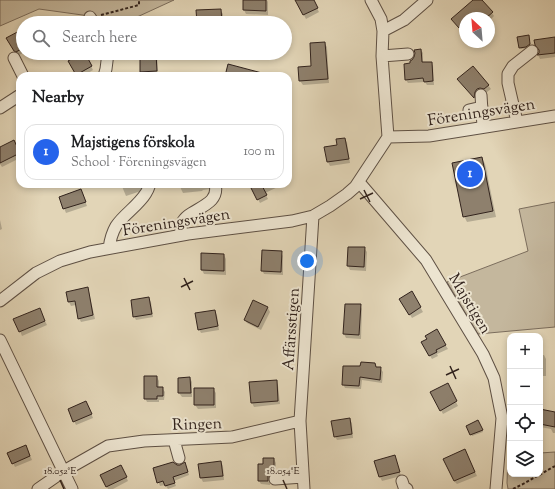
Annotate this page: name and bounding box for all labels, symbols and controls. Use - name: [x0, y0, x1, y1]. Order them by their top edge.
- north arrow: [459, 12, 495, 48]
- search box: [16, 16, 292, 60]
- icon: search: [30, 27, 52, 49]
- text: Search here: [62, 28, 137, 49]
- text: Nearby: [32, 86, 84, 110]
- street label: Föreningsvägen: [426, 94, 537, 133]
- text: Majstigens förskola: [71, 133, 195, 154]
- text: 1: [44, 143, 48, 161]
- text: 100 m: [243, 143, 275, 161]
- text: School · Föreningsvägen: [71, 154, 207, 172]
- pin: 1: [457, 159, 483, 189]
- street label: Föreningsvägen: [121, 204, 232, 243]
- your location: [297, 251, 317, 271]
- street label: Majstigen: [442, 270, 496, 339]
- street label: Affärsstigen: [278, 286, 307, 371]
- map controls: [507, 333, 543, 477]
- button: +: [507, 333, 543, 369]
- button: −: [507, 369, 543, 405]
- button: locate: [507, 405, 543, 441]
- street label: Ringen: [172, 413, 223, 438]
- button: layers: [507, 441, 543, 477]
- text: 18.052°E: [44, 464, 76, 479]
- text: 18.054°E: [267, 464, 299, 479]

